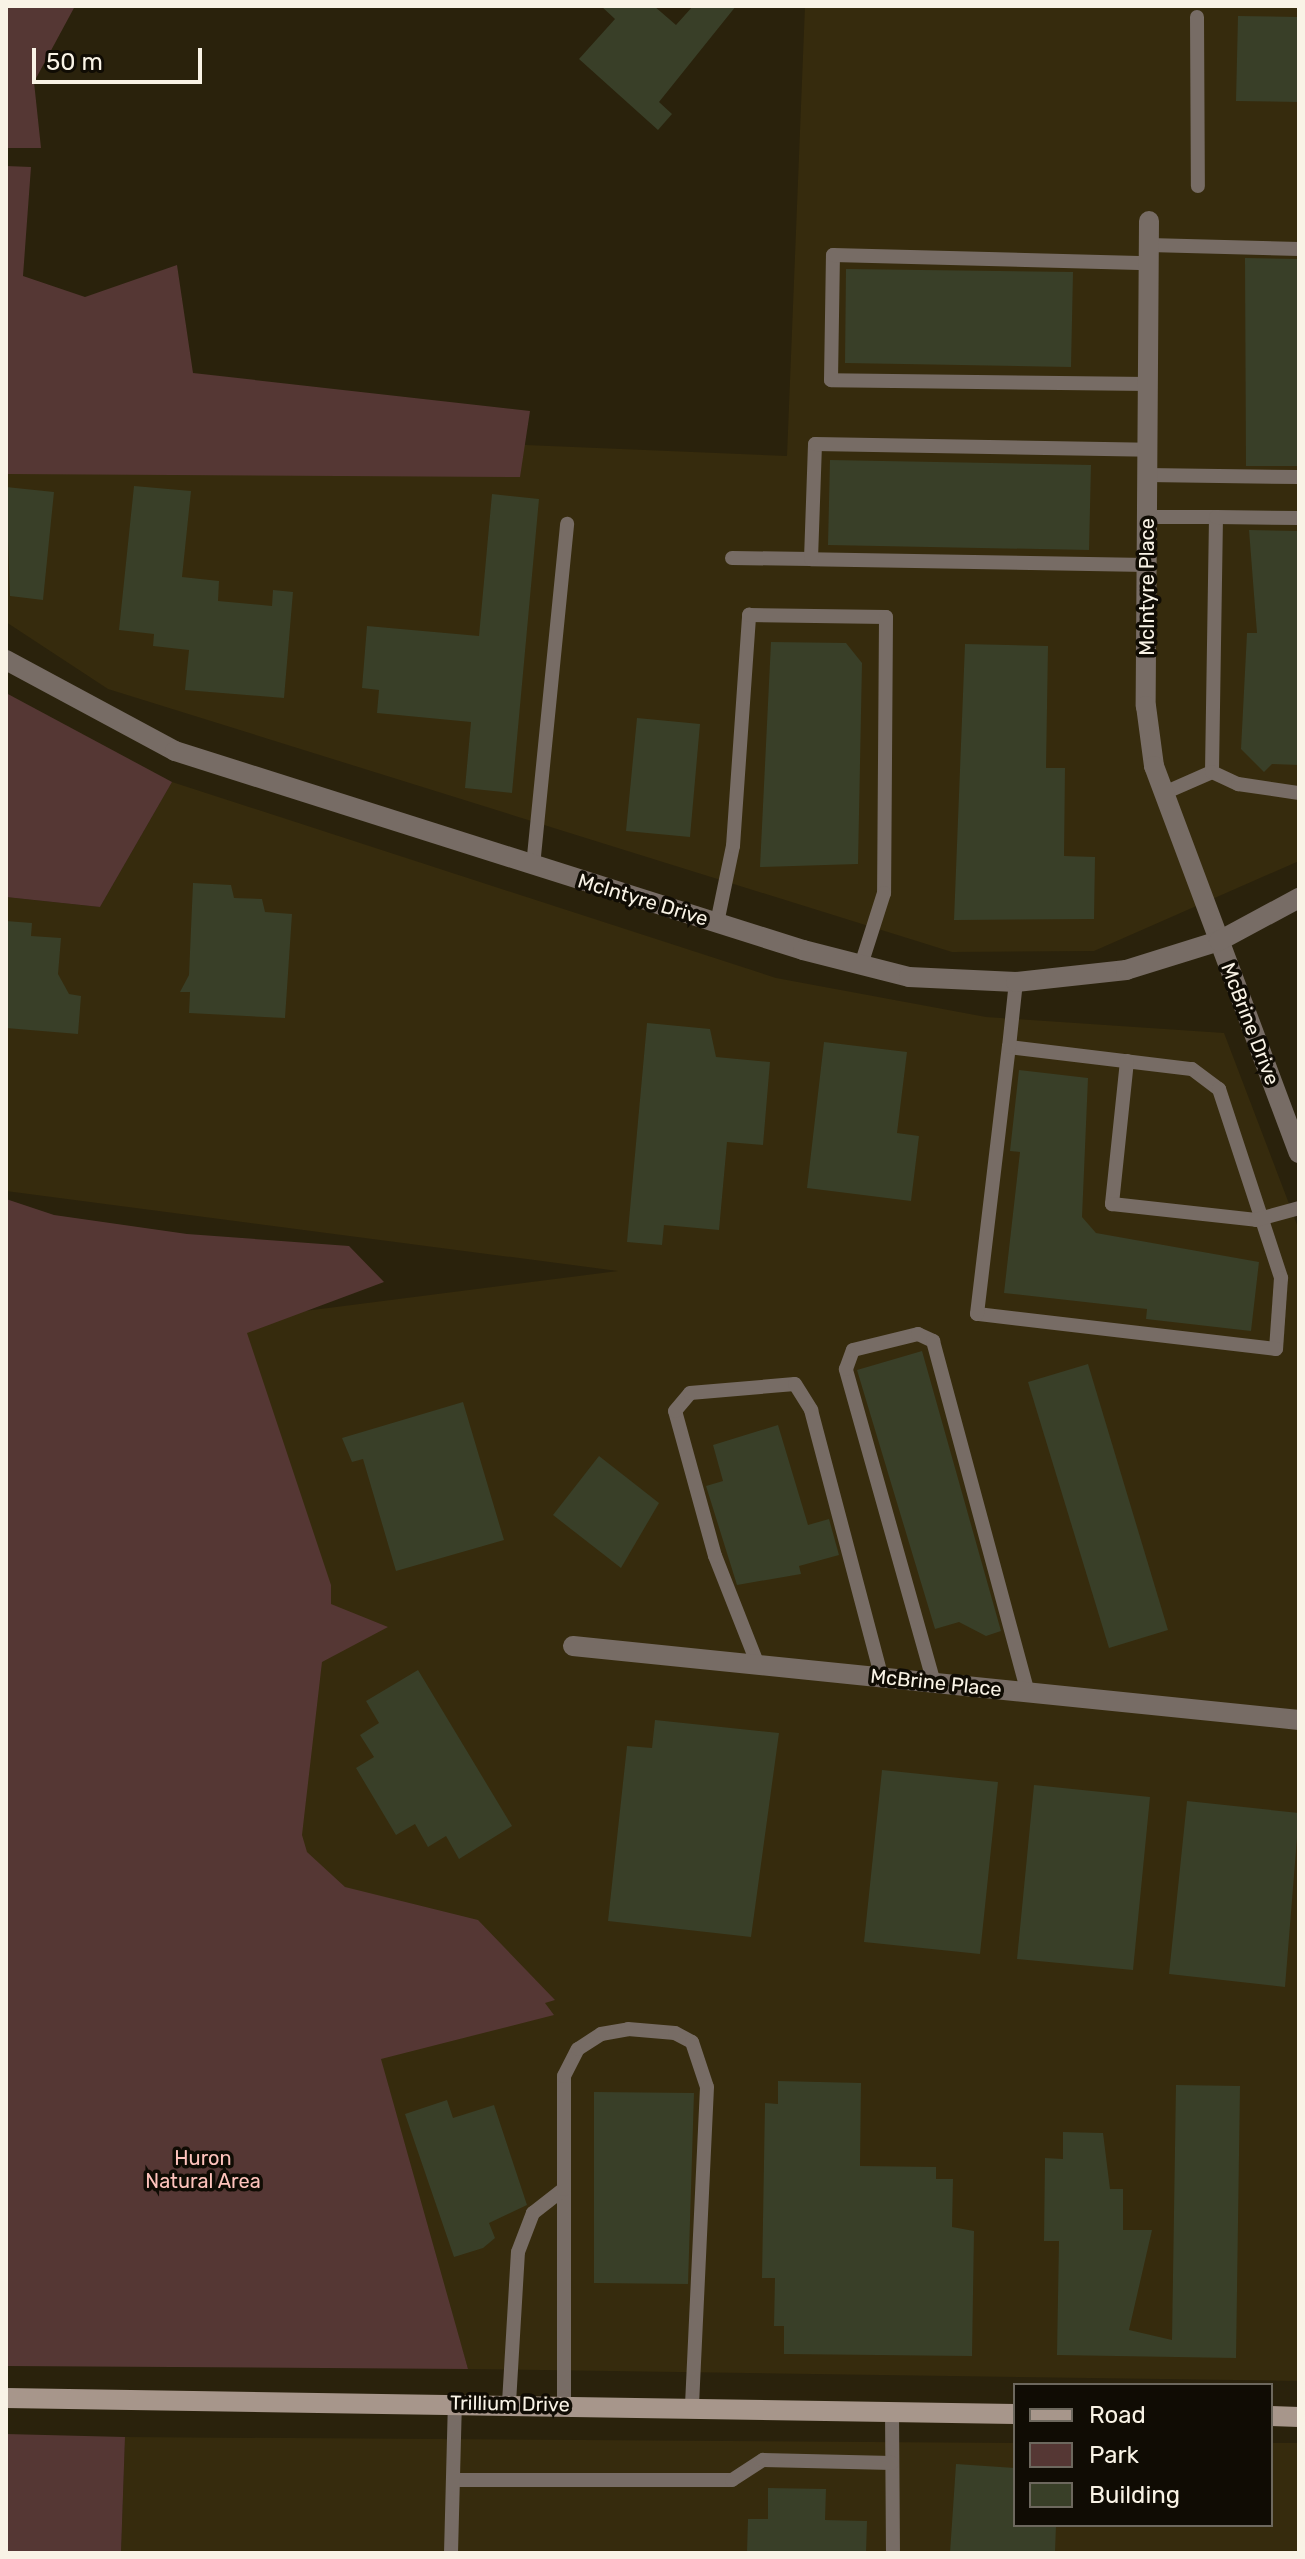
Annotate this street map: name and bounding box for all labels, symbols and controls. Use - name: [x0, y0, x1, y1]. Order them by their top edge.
- scale bar: [36, 32, 206, 82]
- text: 50 m: [46, 48, 103, 76]
- street label: McIntyre Place: [1135, 518, 1159, 656]
- street label: McIntyre Drive: [575, 869, 711, 931]
- street label: McBrine Drive: [1216, 959, 1284, 1089]
- street label: McBrine Place: [869, 1664, 1003, 1702]
- park label: Huron Natural Area: [145, 2146, 261, 2193]
- legend: [1013, 2383, 1273, 2527]
- street label: Trillium Drive: [450, 2391, 570, 2417]
- text: Road: [1089, 2401, 1146, 2429]
- text: Park: [1089, 2441, 1139, 2469]
- text: Building: [1089, 2481, 1180, 2509]

